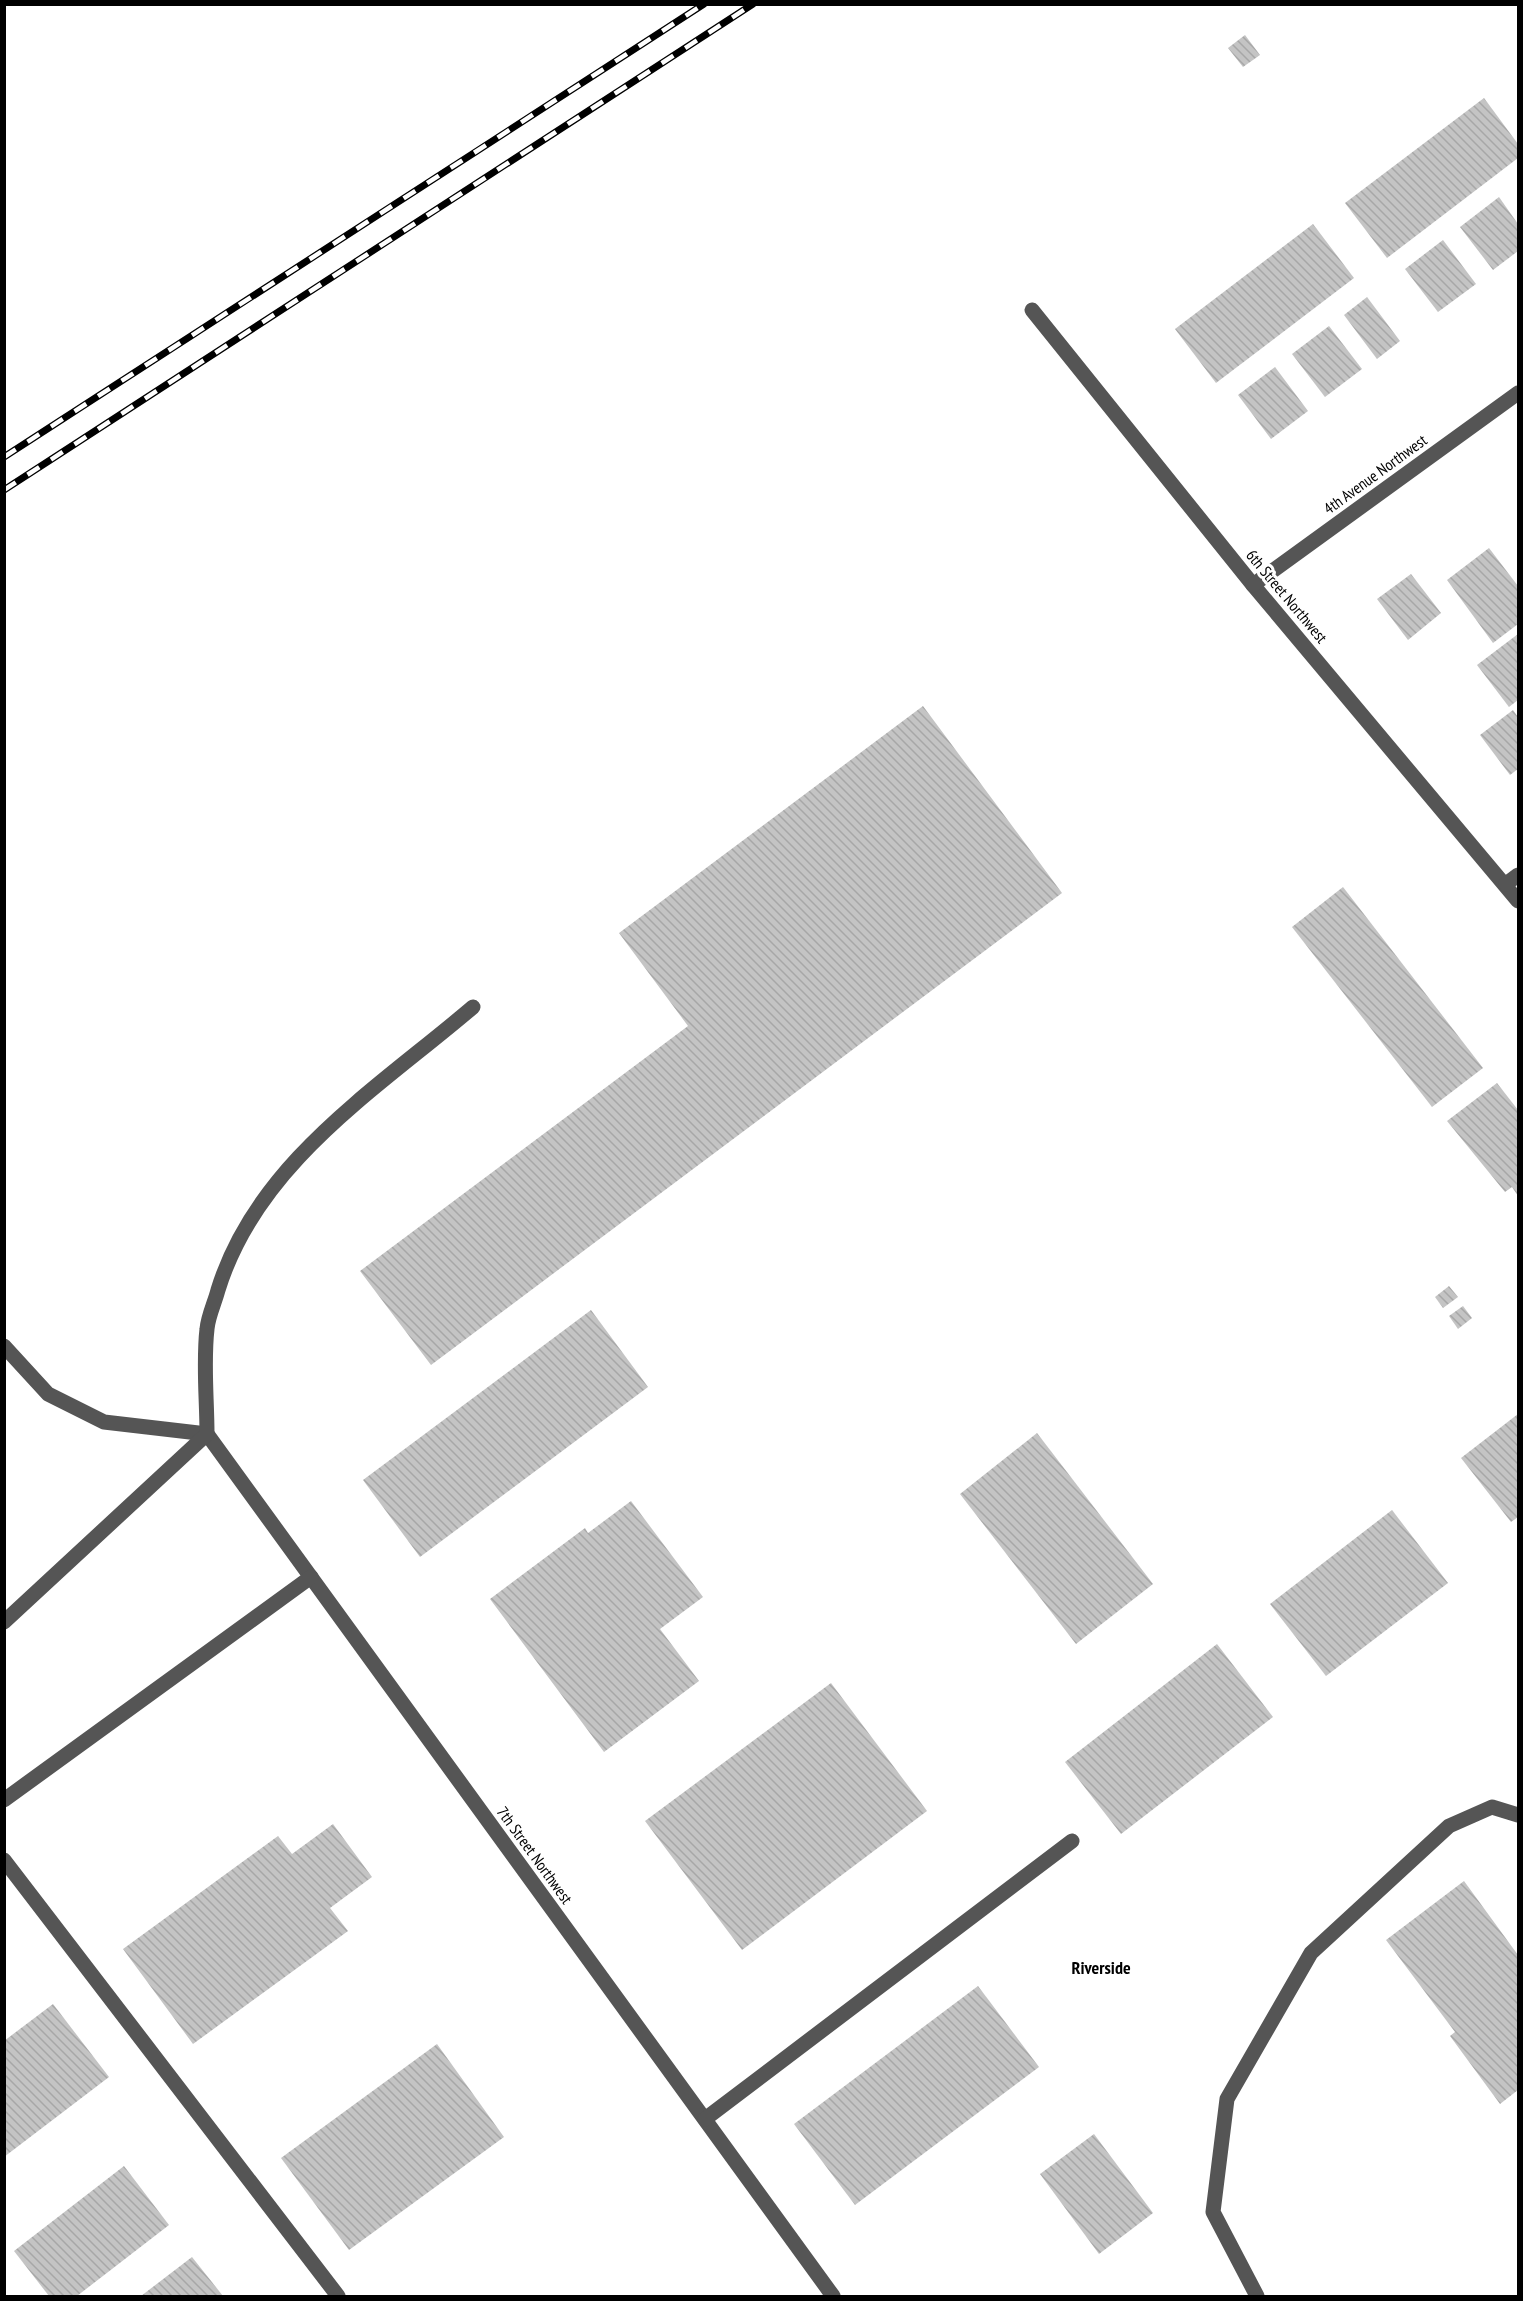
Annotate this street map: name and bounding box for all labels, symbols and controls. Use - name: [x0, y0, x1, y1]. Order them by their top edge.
- street label: 4th Avenue Northwest: [1319, 429, 1431, 518]
- street label: 6th Street Northwest: [1242, 545, 1332, 647]
- street label: 7th Street Northwest: [493, 1802, 577, 1908]
- district label: Riverside: [1071, 1956, 1131, 1979]

